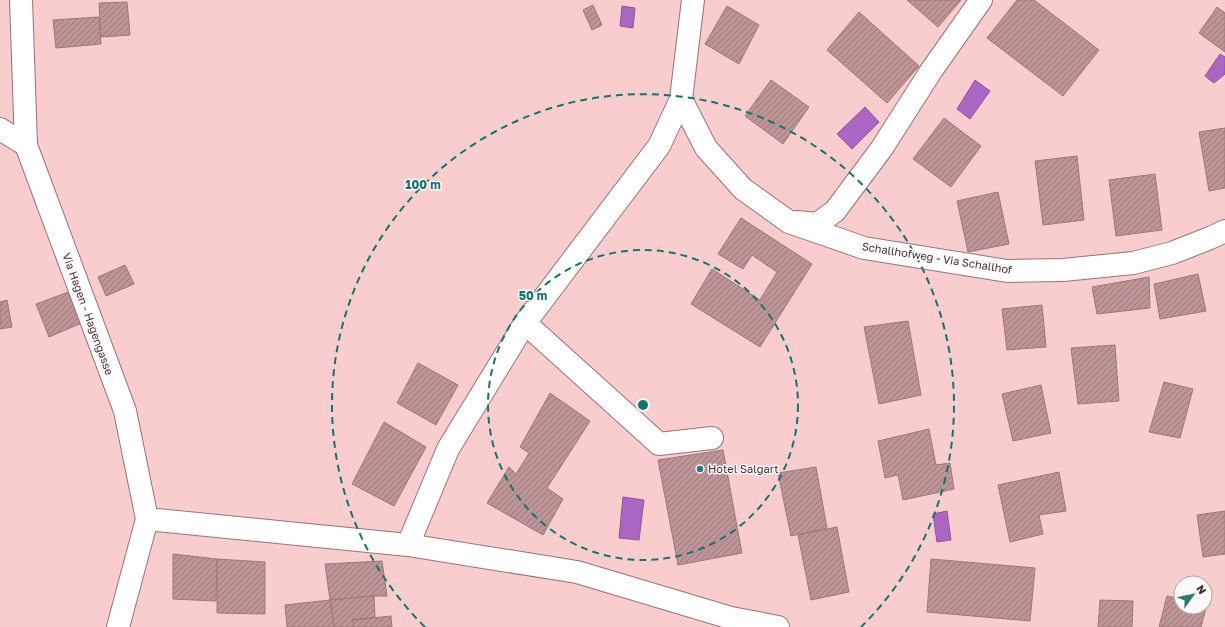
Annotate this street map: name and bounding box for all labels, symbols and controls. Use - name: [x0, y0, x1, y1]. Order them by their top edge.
- text: 100 m: [405, 177, 441, 192]
- street label: Schallhofweg - Via Schallhof: [861, 239, 1013, 276]
- street label: Via Hagen - Hagengasse: [60, 251, 117, 377]
- text: 50 m: [519, 288, 547, 303]
- centre of rings: [636, 398, 650, 412]
- place label: Hotel Salgart: [708, 462, 779, 475]
- marker: Hotel Salgart: [695, 464, 705, 474]
- north arrow: [1173, 575, 1213, 615]
- text: N: [1194, 582, 1210, 596]

